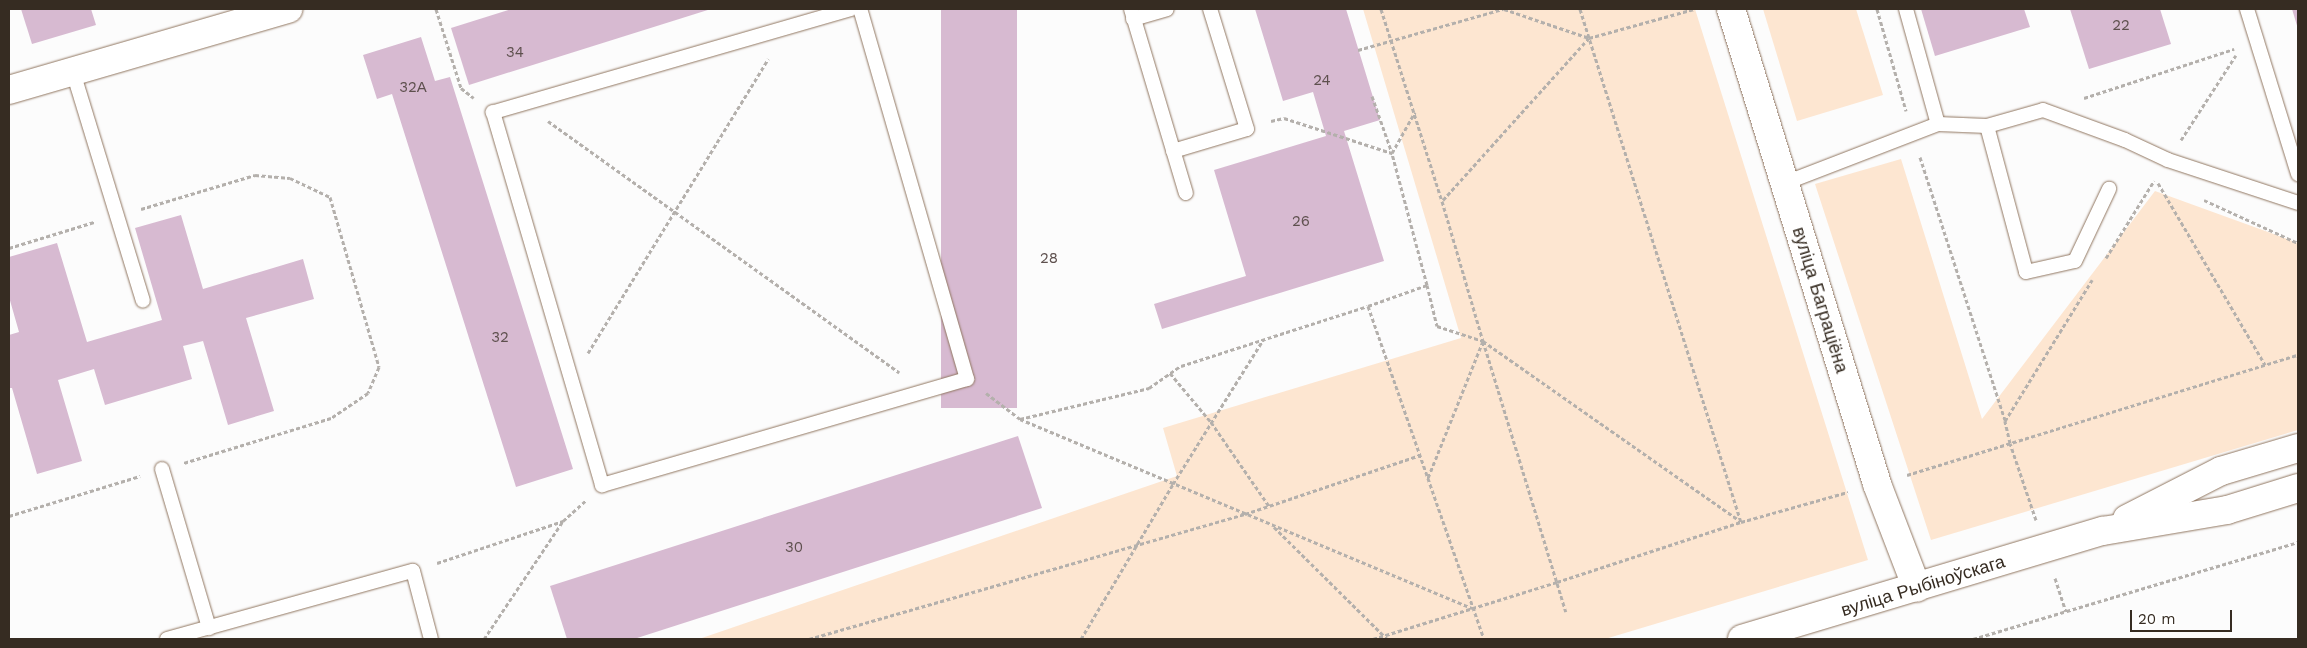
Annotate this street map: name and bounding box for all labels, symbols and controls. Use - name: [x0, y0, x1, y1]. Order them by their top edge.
- house number: 22: [2112, 17, 2130, 35]
- house number: 34: [506, 44, 524, 62]
- house number: 24: [1313, 72, 1331, 90]
- house number: 32А: [399, 79, 427, 97]
- house number: 26: [1292, 213, 1310, 231]
- street label: вуліца Баграціёна: [1788, 224, 1852, 376]
- house number: 28: [1040, 250, 1058, 268]
- house number: 32: [491, 329, 509, 347]
- house number: 30: [785, 539, 803, 557]
- street label: вуліца Рыбіноўскага: [1838, 551, 2008, 621]
- scale bar: [2132, 600, 2234, 632]
- text: 20 m: [2138, 610, 2176, 628]

